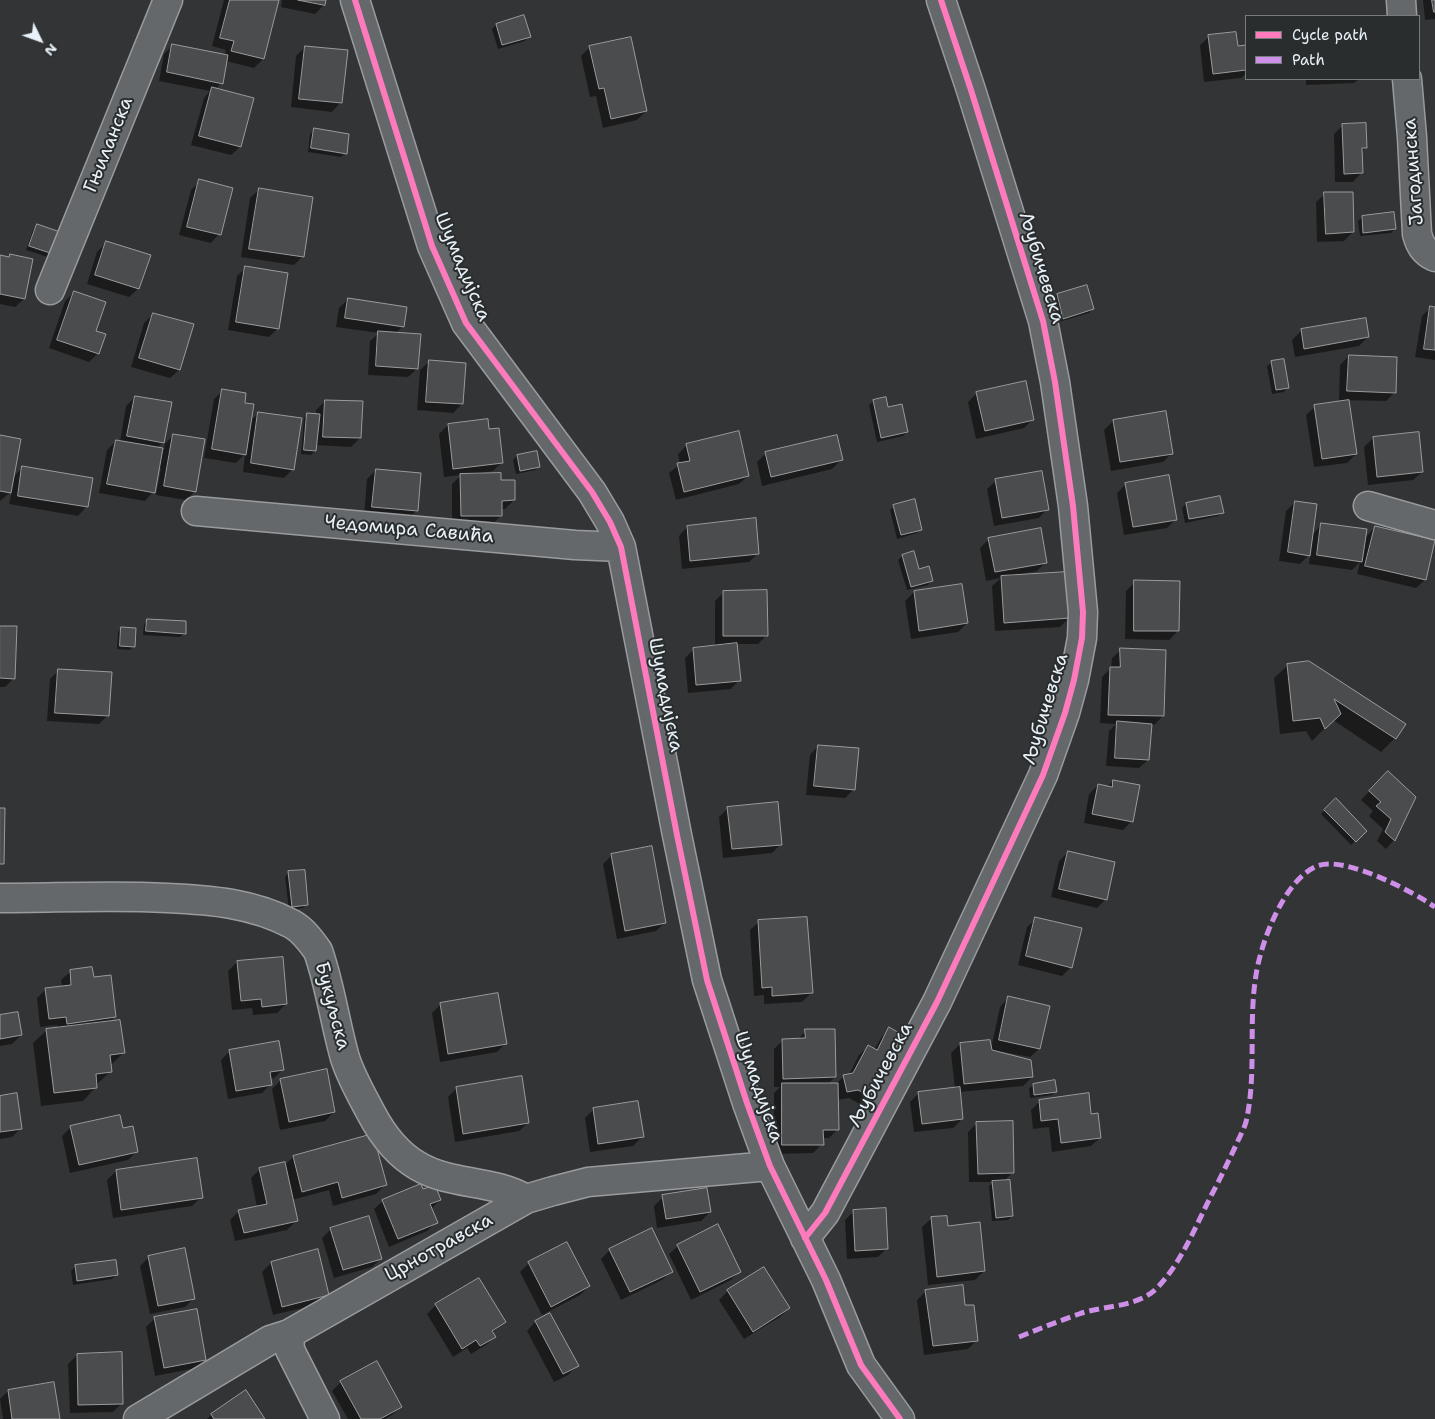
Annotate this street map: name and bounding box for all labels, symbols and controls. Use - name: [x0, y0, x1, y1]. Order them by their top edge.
- north arrow: [15, 15, 65, 65]
- legend: [1245, 15, 1420, 80]
- text: Cycle path: [1292, 25, 1368, 45]
- text: N: [41, 40, 62, 60]
- text: Path: [1292, 50, 1325, 70]
- street label: Гњиланска: [79, 94, 139, 196]
- street label: Јагодинска: [1399, 118, 1429, 226]
- street label: Шумадијска: [429, 209, 495, 325]
- street label: Љубичевска: [1013, 210, 1069, 326]
- street label: Чедомира Савића: [323, 511, 495, 549]
- street label: Шумадијска: [643, 636, 687, 754]
- street label: Љубичевска: [1018, 651, 1074, 767]
- street label: Букуљска: [309, 960, 355, 1052]
- street label: Љубичевска: [844, 1019, 918, 1131]
- street label: Шумадијска: [728, 1028, 788, 1146]
- street label: Црнотравска: [381, 1209, 497, 1287]

